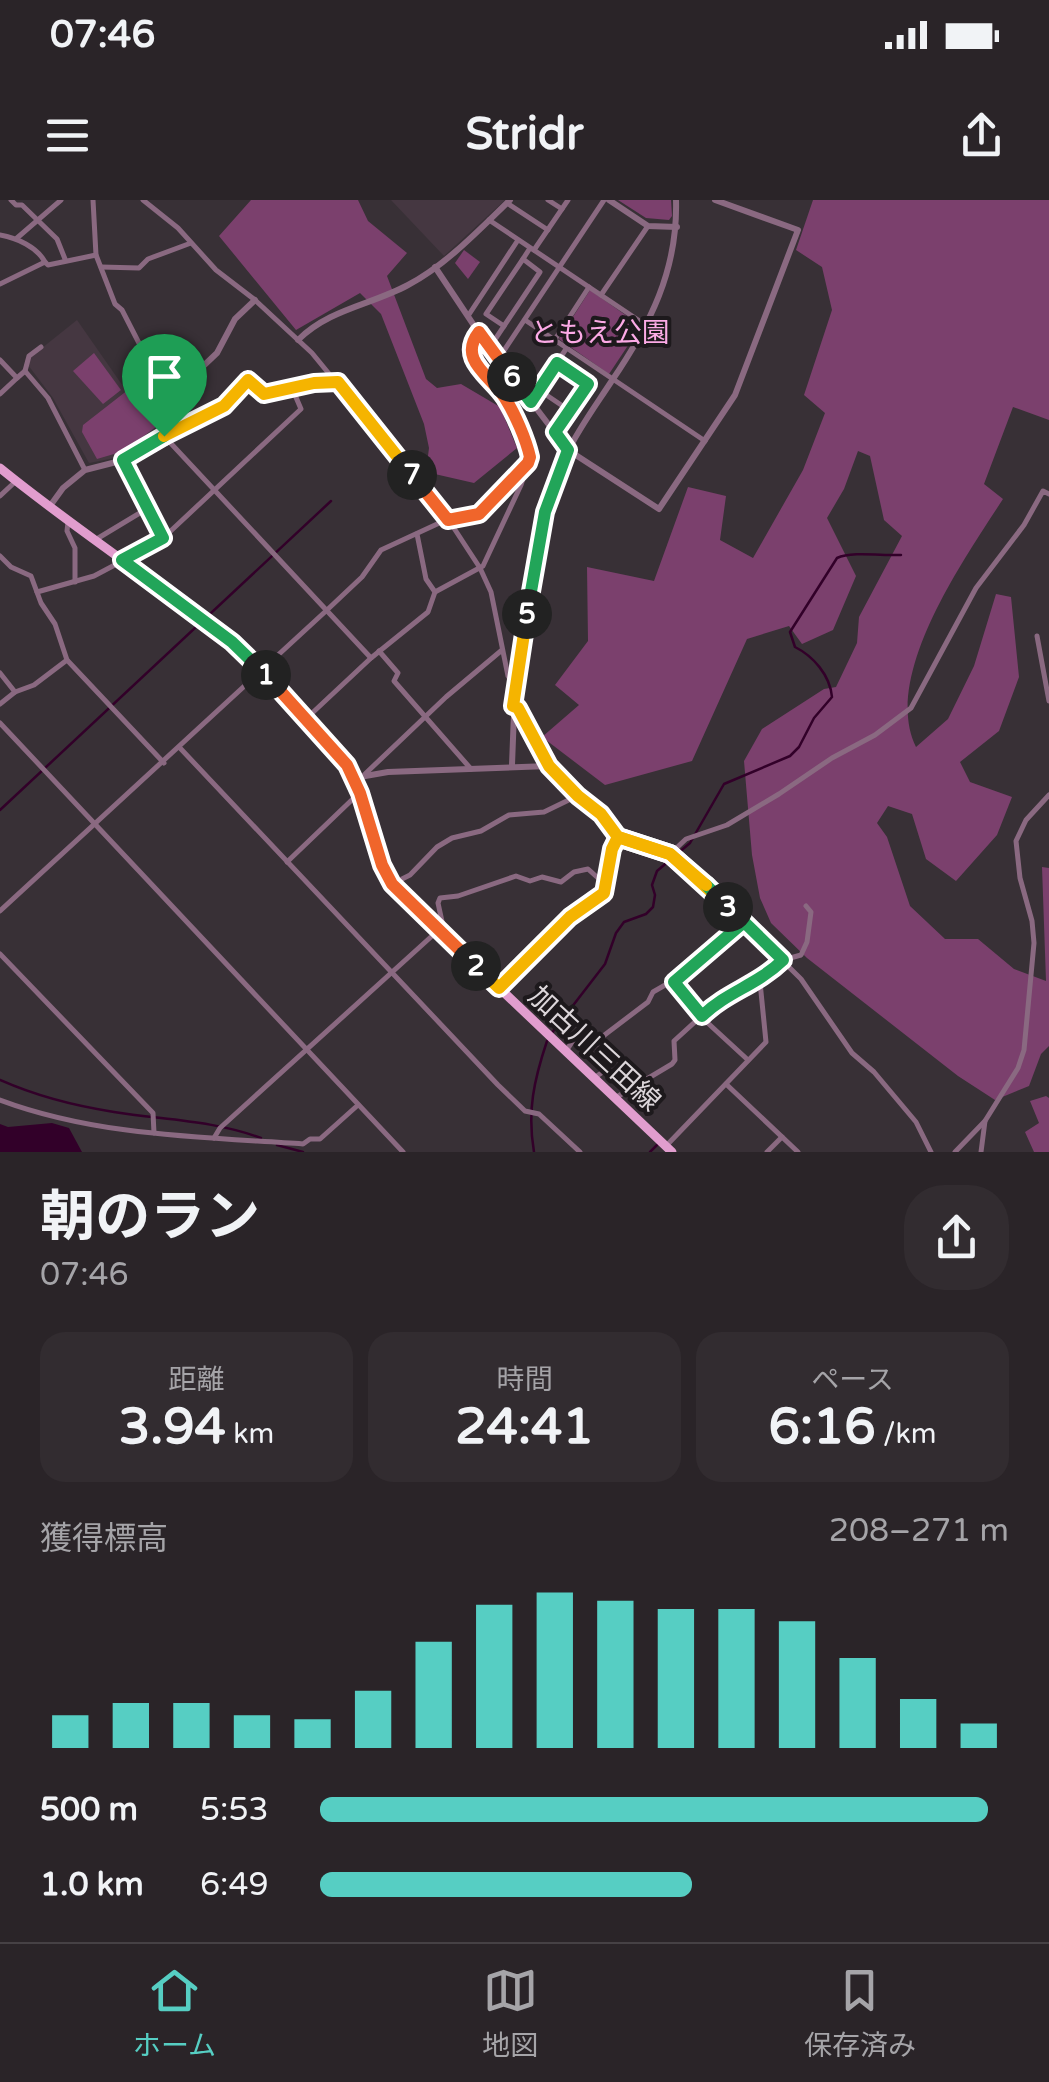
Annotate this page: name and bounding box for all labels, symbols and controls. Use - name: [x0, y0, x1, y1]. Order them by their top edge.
- text: 07:46: [50, 12, 155, 58]
- icon: menu: [40, 108, 95, 163]
- text: Stridr: [466, 108, 584, 162]
- icon: share: [954, 108, 1009, 163]
- park label: ともえ公園: [530, 316, 670, 350]
- pin: [122, 334, 207, 437]
- icon: arrive: [137, 349, 192, 404]
- pin: 6: [487, 352, 537, 402]
- text: 6: [503, 360, 521, 394]
- pin: 7: [387, 450, 437, 500]
- text: 7: [403, 458, 421, 492]
- pin: 5: [502, 589, 552, 639]
- text: 5: [518, 597, 536, 631]
- pin: 1: [241, 650, 291, 700]
- text: 1: [257, 658, 275, 692]
- pin: 3: [703, 882, 753, 932]
- text: 3: [719, 890, 737, 924]
- pin: 2: [451, 941, 501, 991]
- text: 2: [467, 949, 485, 983]
- street label: 加古川三田線: [521, 979, 667, 1118]
- text: 朝のラン: [40, 1185, 260, 1251]
- button: share: [904, 1185, 1009, 1290]
- text: 07:46: [40, 1256, 129, 1294]
- text: 距離: [168, 1363, 225, 1397]
- text: 時間: [496, 1363, 553, 1397]
- text: ペース: [811, 1363, 894, 1397]
- text: 3.94: [119, 1397, 226, 1457]
- text: 24:41: [455, 1397, 594, 1457]
- text: 6:16: [769, 1397, 876, 1457]
- text: km: [226, 1417, 274, 1451]
- text: /km: [876, 1417, 936, 1451]
- text: 208–271 m: [829, 1512, 1009, 1550]
- text: 獲得標高: [40, 1520, 168, 1558]
- text: 500 m: [40, 1791, 138, 1829]
- text: 5:53: [200, 1791, 269, 1829]
- text: 1.0 km: [40, 1866, 144, 1904]
- text: 6:49: [200, 1866, 269, 1904]
- tab: ホーム: [133, 1963, 216, 2063]
- tab: 地図: [482, 1963, 538, 2063]
- tab: 保存済み: [804, 1963, 916, 2063]

